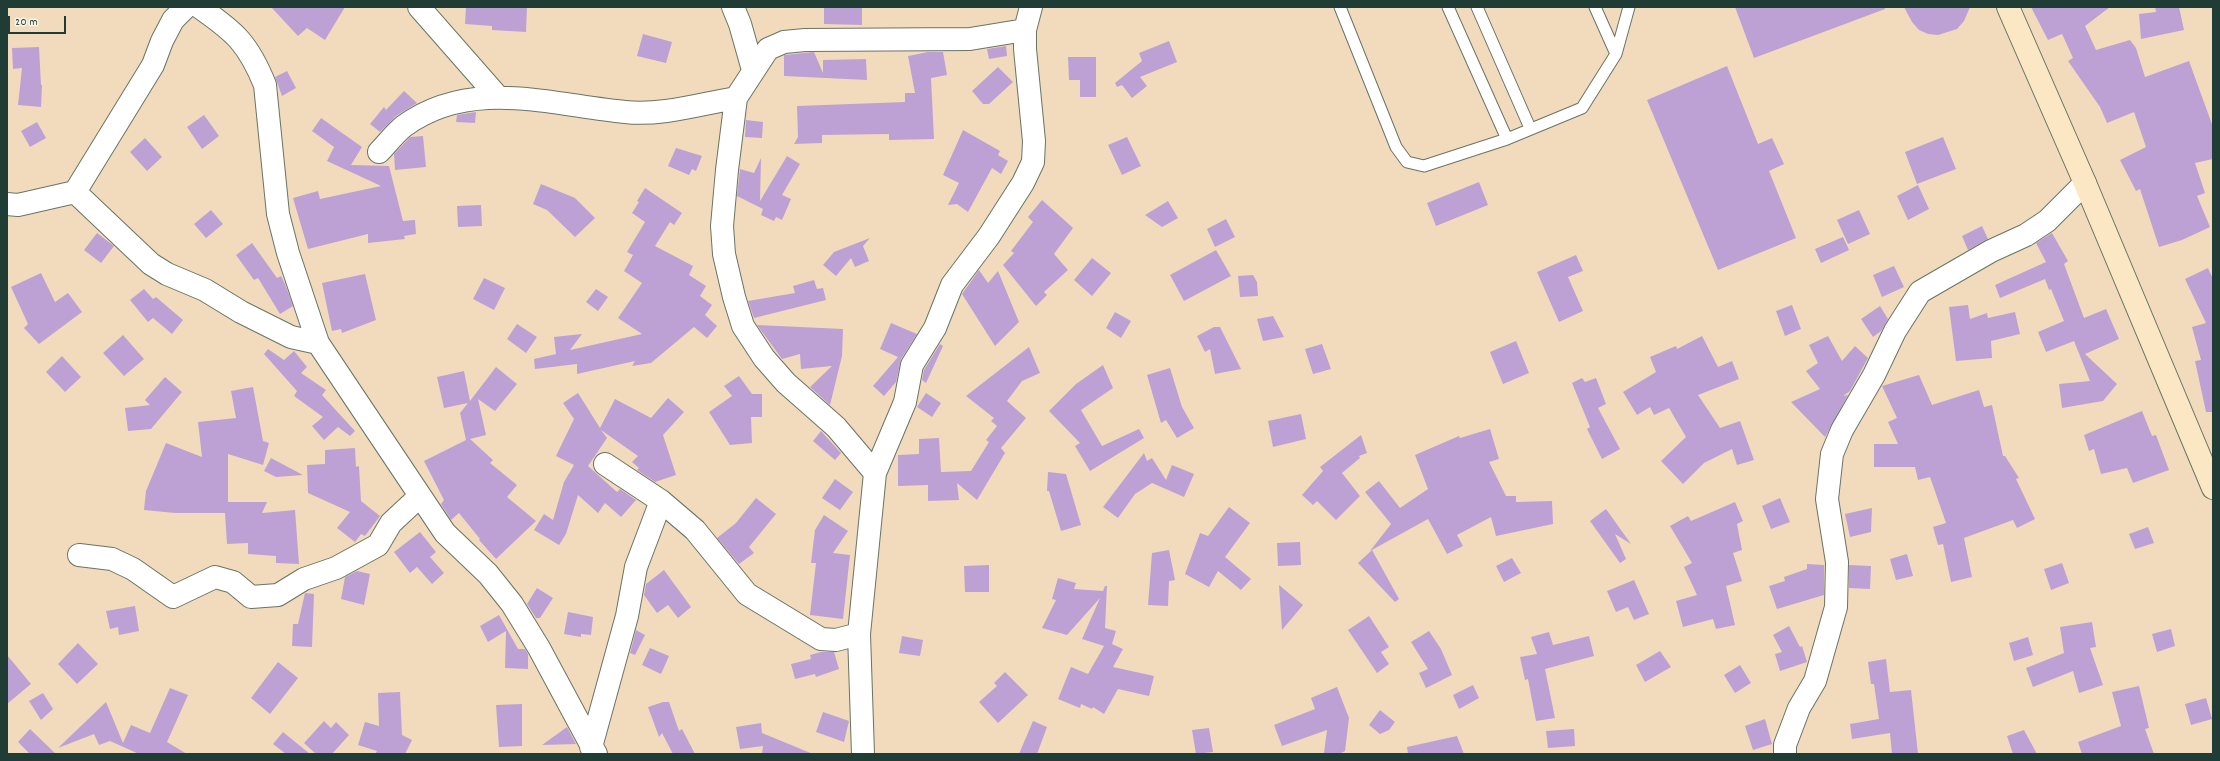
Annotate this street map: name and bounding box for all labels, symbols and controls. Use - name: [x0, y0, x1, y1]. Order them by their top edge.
- scale bar: [10, 8, 68, 34]
- text: 20 m: [15, 14, 38, 31]

